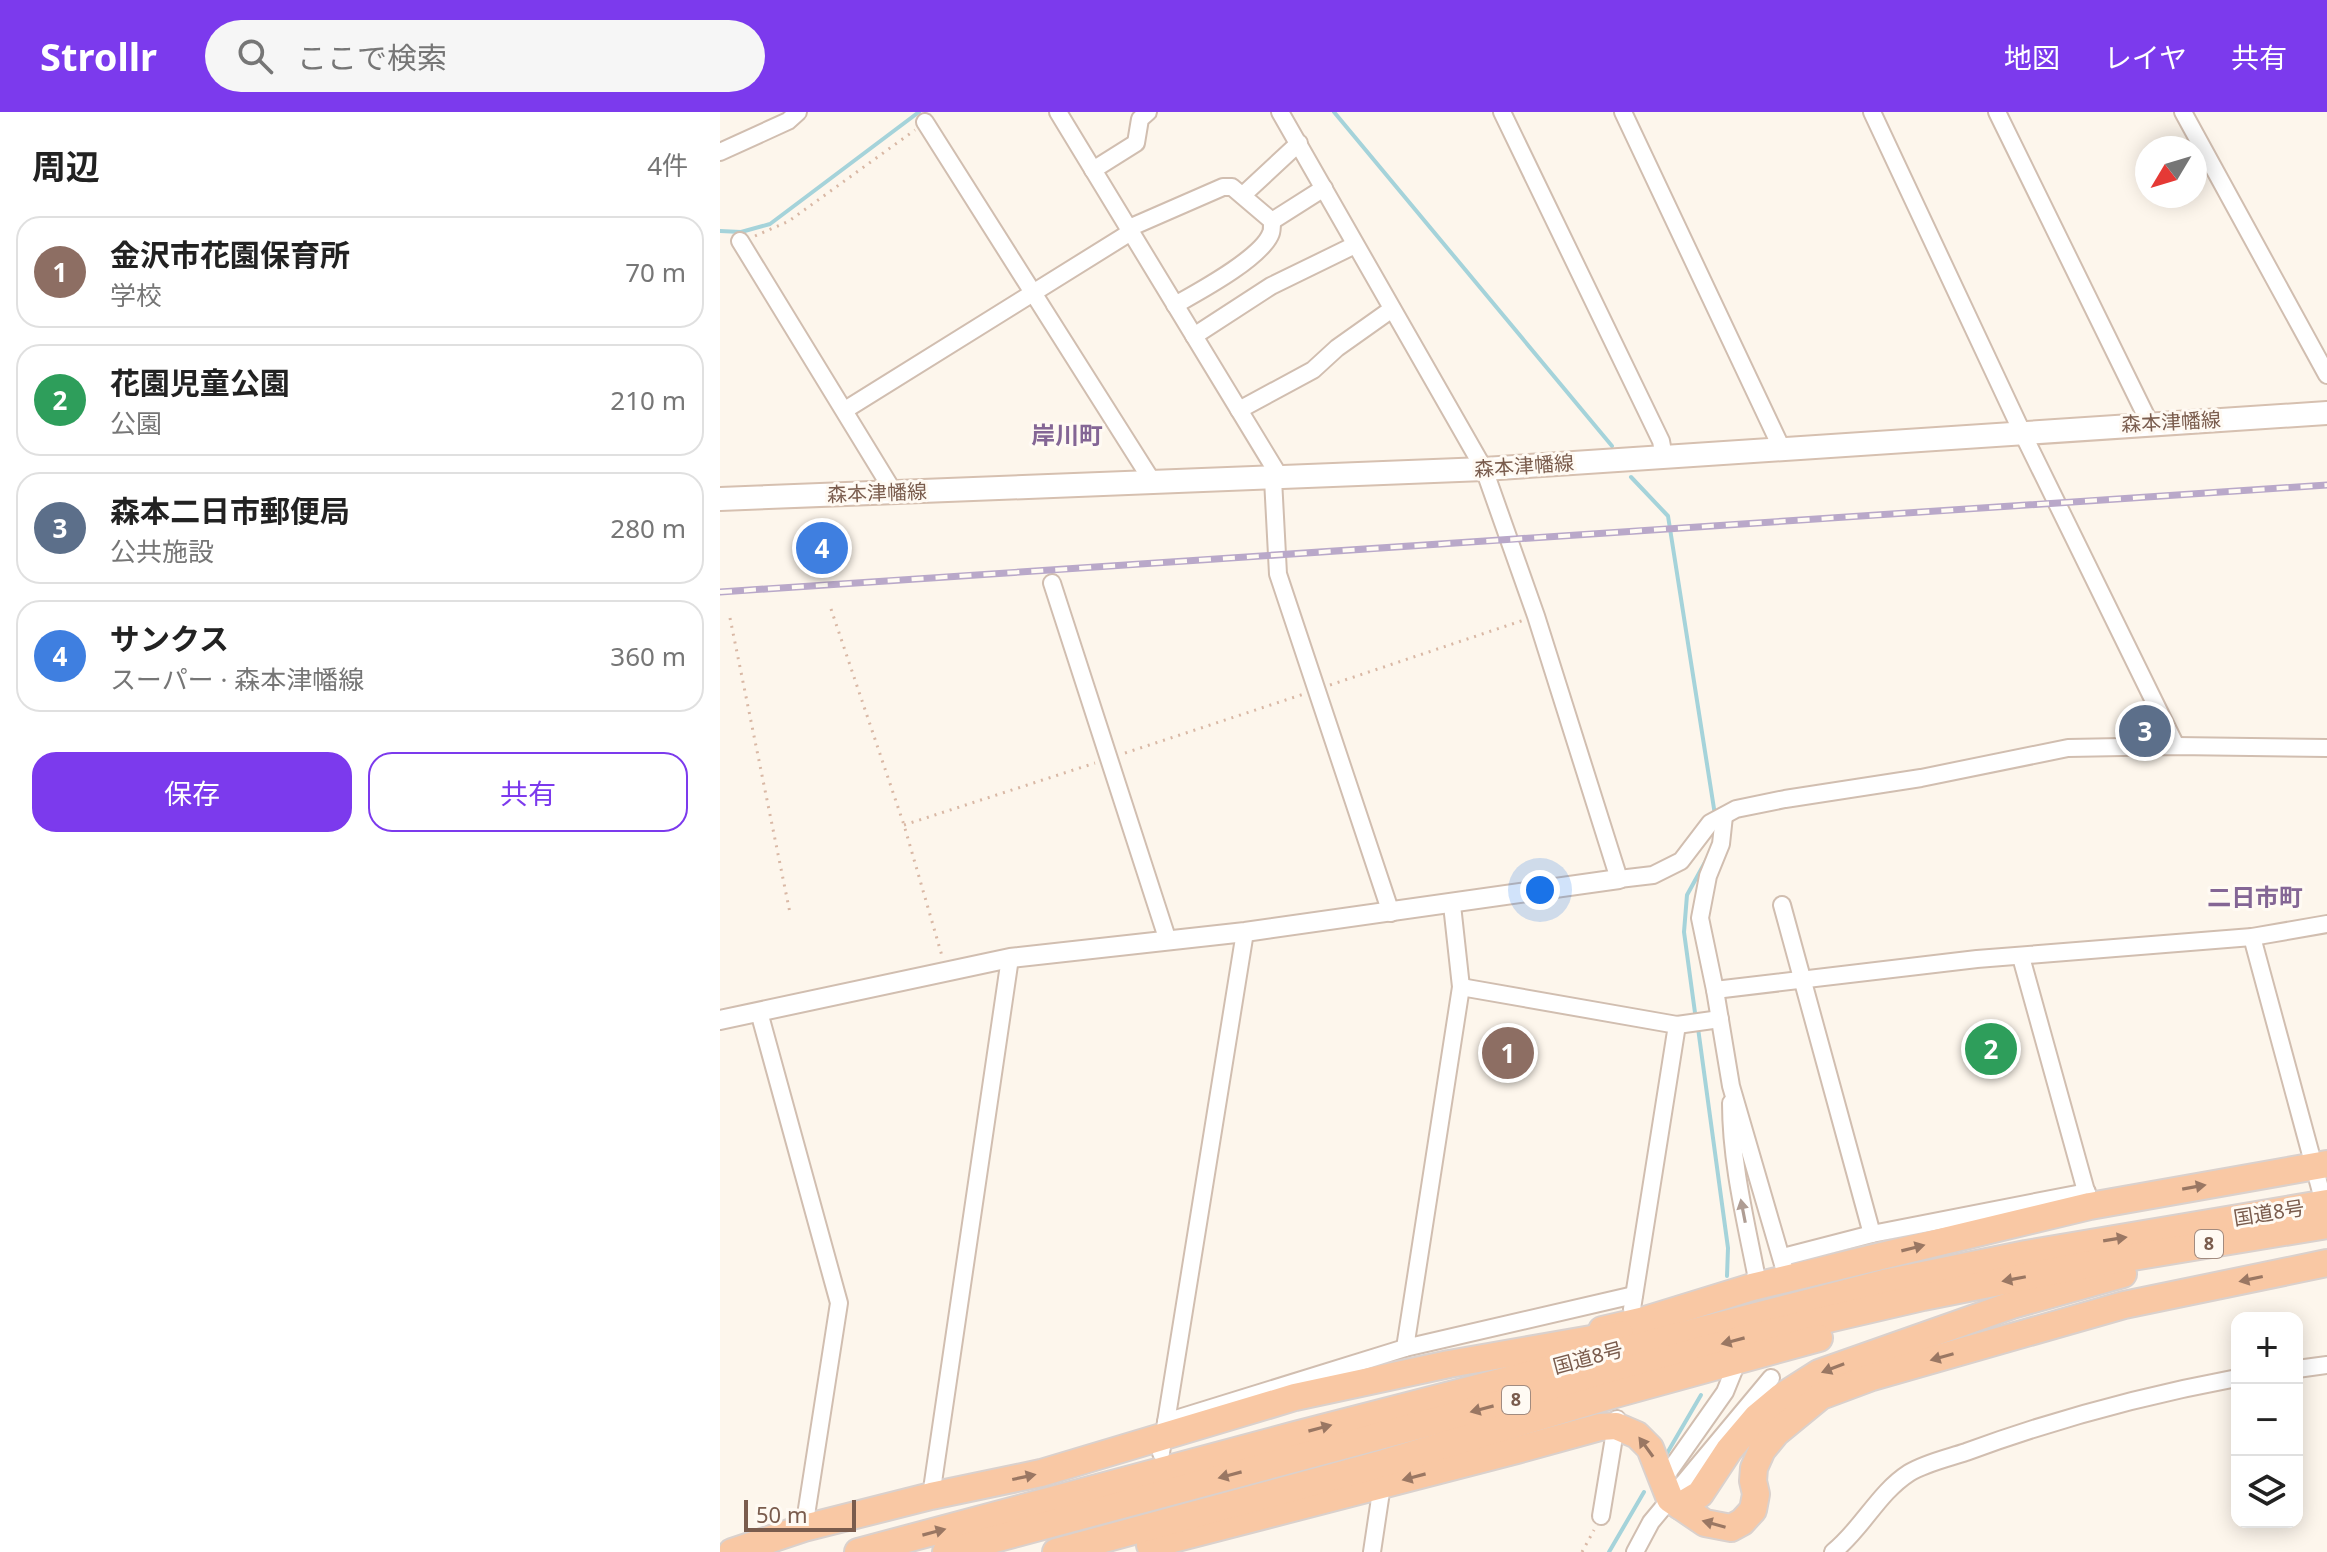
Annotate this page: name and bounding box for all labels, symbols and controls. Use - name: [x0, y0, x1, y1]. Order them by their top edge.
- search box: [205, 20, 765, 92]
- text: Strollr: [40, 30, 157, 82]
- icon: search: [233, 34, 277, 78]
- text: ここで検索: [297, 37, 447, 78]
- text: 地図: [2004, 38, 2060, 76]
- text: レイヤ: [2104, 38, 2187, 76]
- text: 共有: [2231, 38, 2287, 76]
- north arrow: [2135, 136, 2207, 208]
- text: 周辺: [32, 143, 100, 189]
- text: 4件: [647, 147, 688, 183]
- text: 金沢市花園保育所: [110, 234, 350, 275]
- text: 1: [53, 254, 67, 290]
- text: 70 m: [625, 254, 686, 290]
- text: 学校: [110, 277, 162, 313]
- text: 花園児童公園: [110, 362, 290, 403]
- text: 2: [53, 382, 67, 418]
- text: 210 m: [610, 382, 686, 418]
- text: 公園: [110, 405, 162, 441]
- street label: 森本津幡線: [2120, 405, 2222, 438]
- district label: 岸川町: [1031, 418, 1103, 451]
- street label: 森本津幡線: [1473, 449, 1575, 482]
- street label: 森本津幡線: [827, 477, 927, 508]
- text: 森本二日市郵便局: [110, 490, 350, 531]
- text: 3: [53, 510, 67, 546]
- text: 280 m: [610, 510, 686, 546]
- pin: 4: [796, 518, 848, 578]
- text: 公共施設: [110, 533, 214, 569]
- text: サンクス: [110, 618, 229, 659]
- text: 4: [53, 638, 67, 674]
- text: 360 m: [610, 638, 686, 674]
- text: スーパー · 森本津幡線: [110, 661, 364, 697]
- pin: 3: [2119, 701, 2171, 761]
- button: 保存: [32, 752, 352, 832]
- button: 共有: [368, 752, 688, 832]
- your location: [1520, 870, 1560, 910]
- district label: 二日市町: [2207, 880, 2303, 913]
- pin: 2: [1965, 1019, 2017, 1079]
- pin: 1: [1482, 1023, 1534, 1083]
- one-way arrow: [2182, 1180, 2207, 1192]
- street label: 国道8号: [2232, 1194, 2306, 1231]
- one-way arrow: [1736, 1198, 1749, 1223]
- road number: 8: [2195, 1230, 2223, 1258]
- one-way arrow: [2103, 1232, 2128, 1244]
- one-way arrow: [1901, 1241, 1926, 1254]
- one-way arrow: [2001, 1273, 2026, 1286]
- one-way arrow: [2238, 1273, 2263, 1286]
- map controls: [2231, 1312, 2303, 1528]
- button: +: [2231, 1312, 2303, 1384]
- street label: 国道8号: [1550, 1335, 1626, 1380]
- one-way arrow: [1720, 1336, 1745, 1348]
- one-way arrow: [1929, 1352, 1954, 1364]
- one-way arrow: [1821, 1362, 1845, 1375]
- button: −: [2231, 1384, 2303, 1456]
- road number: 8: [1502, 1386, 1530, 1414]
- one-way arrow: [1469, 1403, 1494, 1415]
- one-way arrow: [1308, 1422, 1333, 1434]
- one-way arrow: [1638, 1436, 1654, 1458]
- button: layers: [2231, 1456, 2303, 1528]
- one-way arrow: [1012, 1470, 1037, 1483]
- one-way arrow: [1218, 1470, 1243, 1482]
- one-way arrow: [1402, 1471, 1427, 1483]
- scale bar: [744, 1496, 856, 1532]
- text: 50 m: [756, 1499, 807, 1529]
- one-way arrow: [1702, 1517, 1726, 1530]
- one-way arrow: [921, 1525, 946, 1537]

